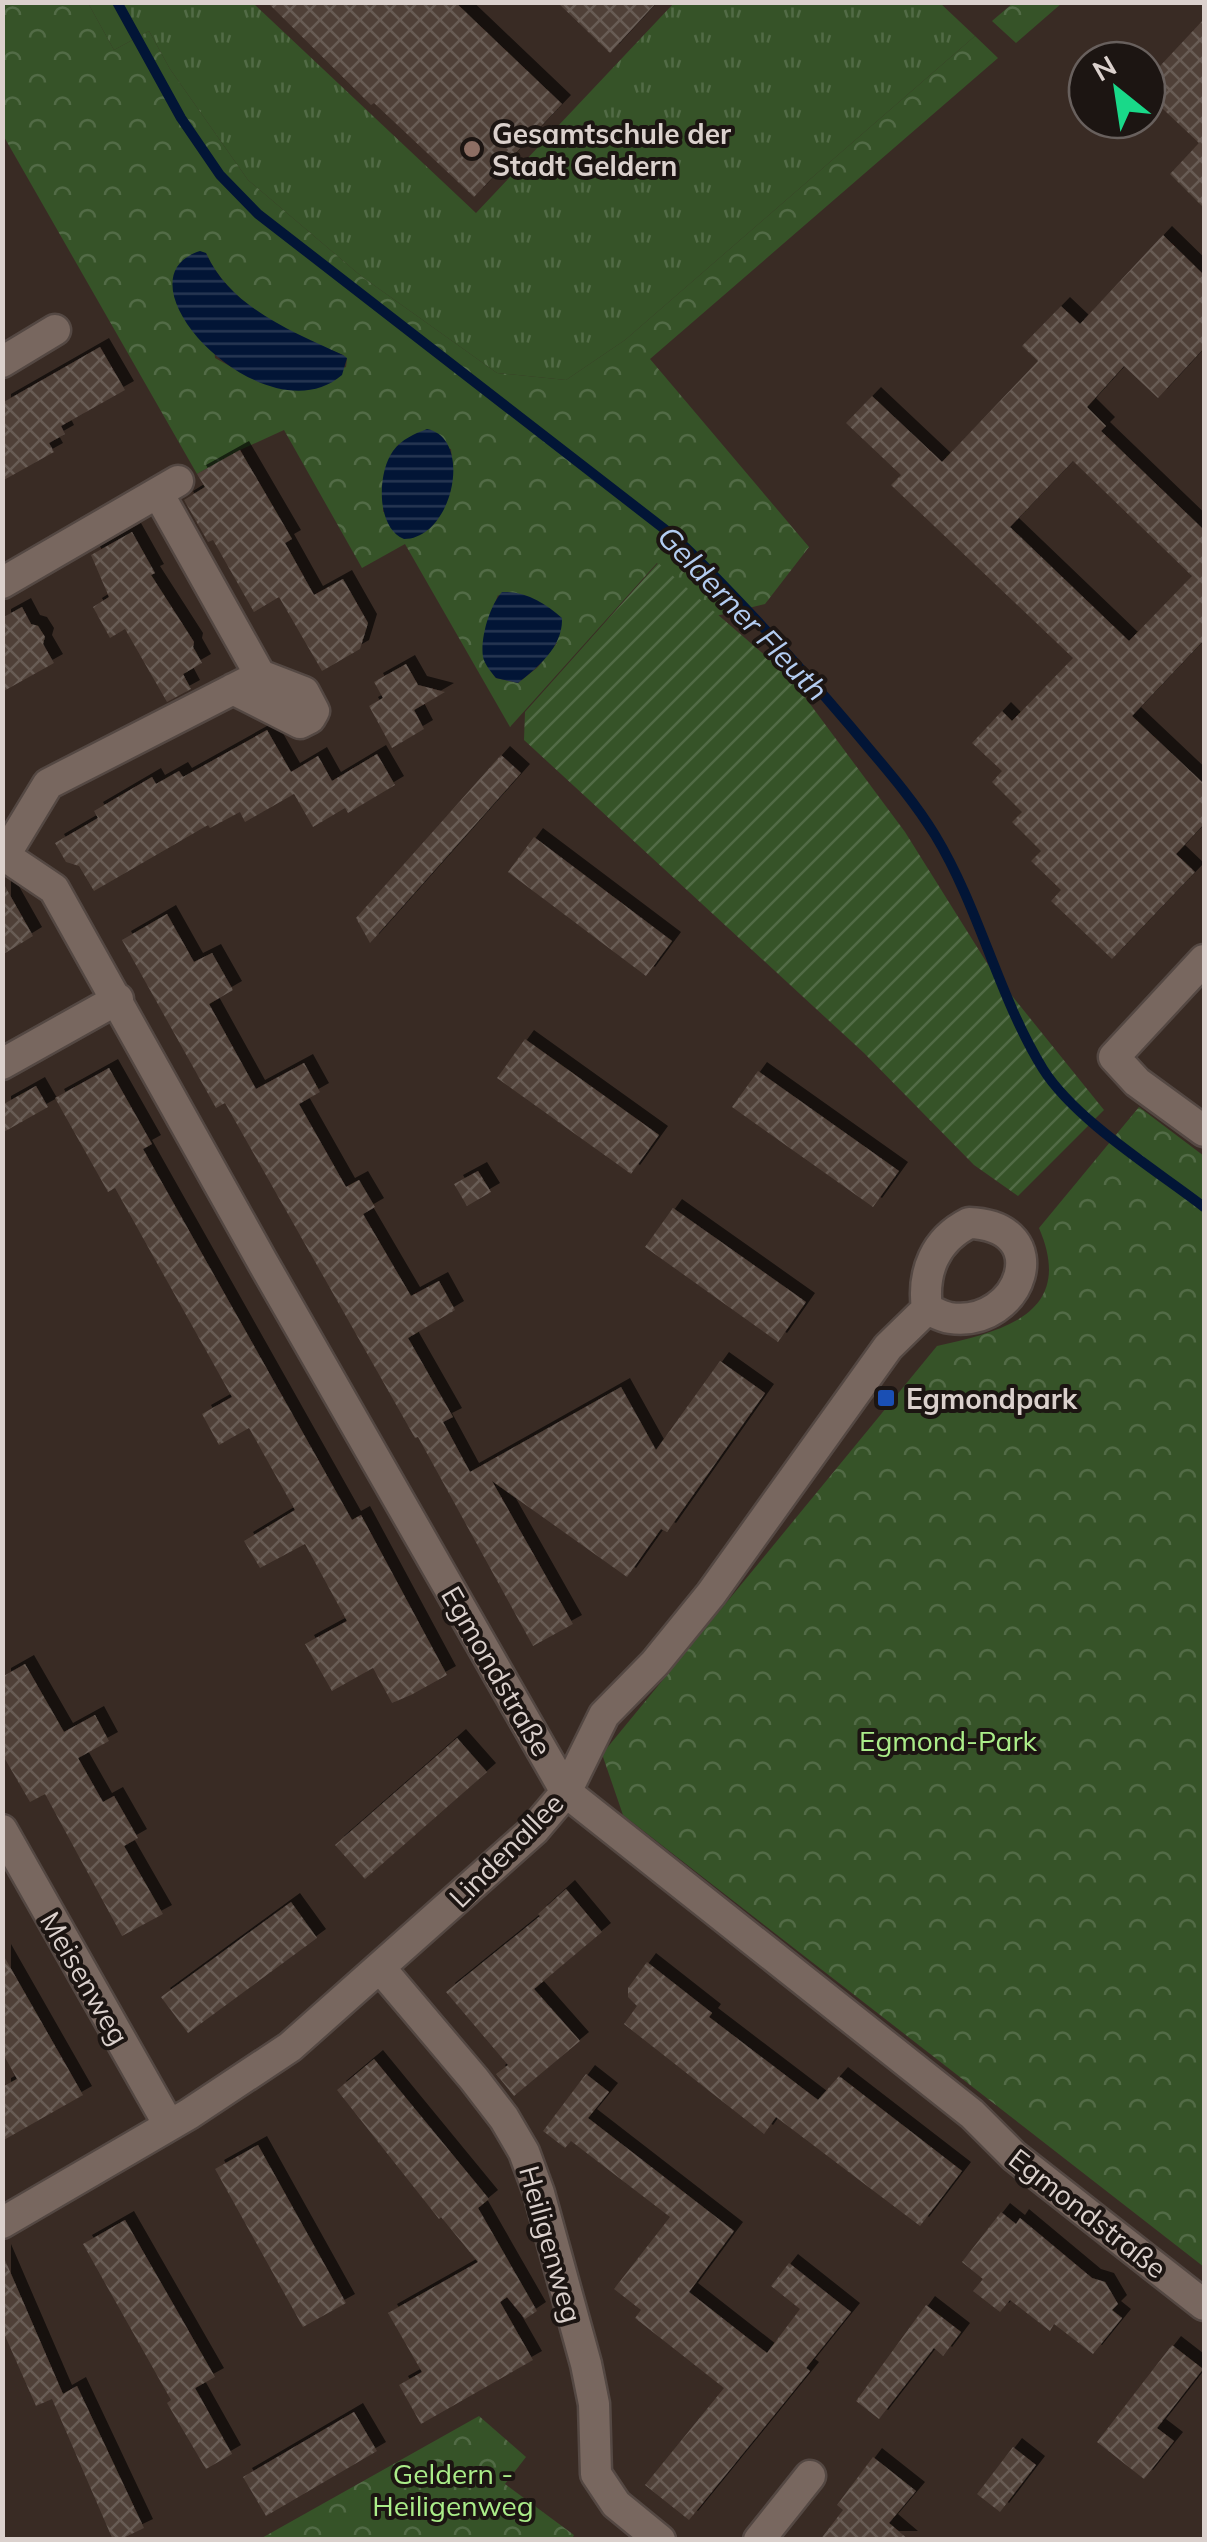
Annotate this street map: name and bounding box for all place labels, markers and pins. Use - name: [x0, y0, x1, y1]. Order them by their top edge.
- place label: Gesamtschule der Stadt Geldern: [492, 116, 731, 183]
- marker: Gesamtschule der Stadt Geldern: [461, 138, 483, 160]
- place label: Egmondpark: [906, 1381, 1078, 1416]
- marker: Egmondpark: [875, 1387, 897, 1409]

